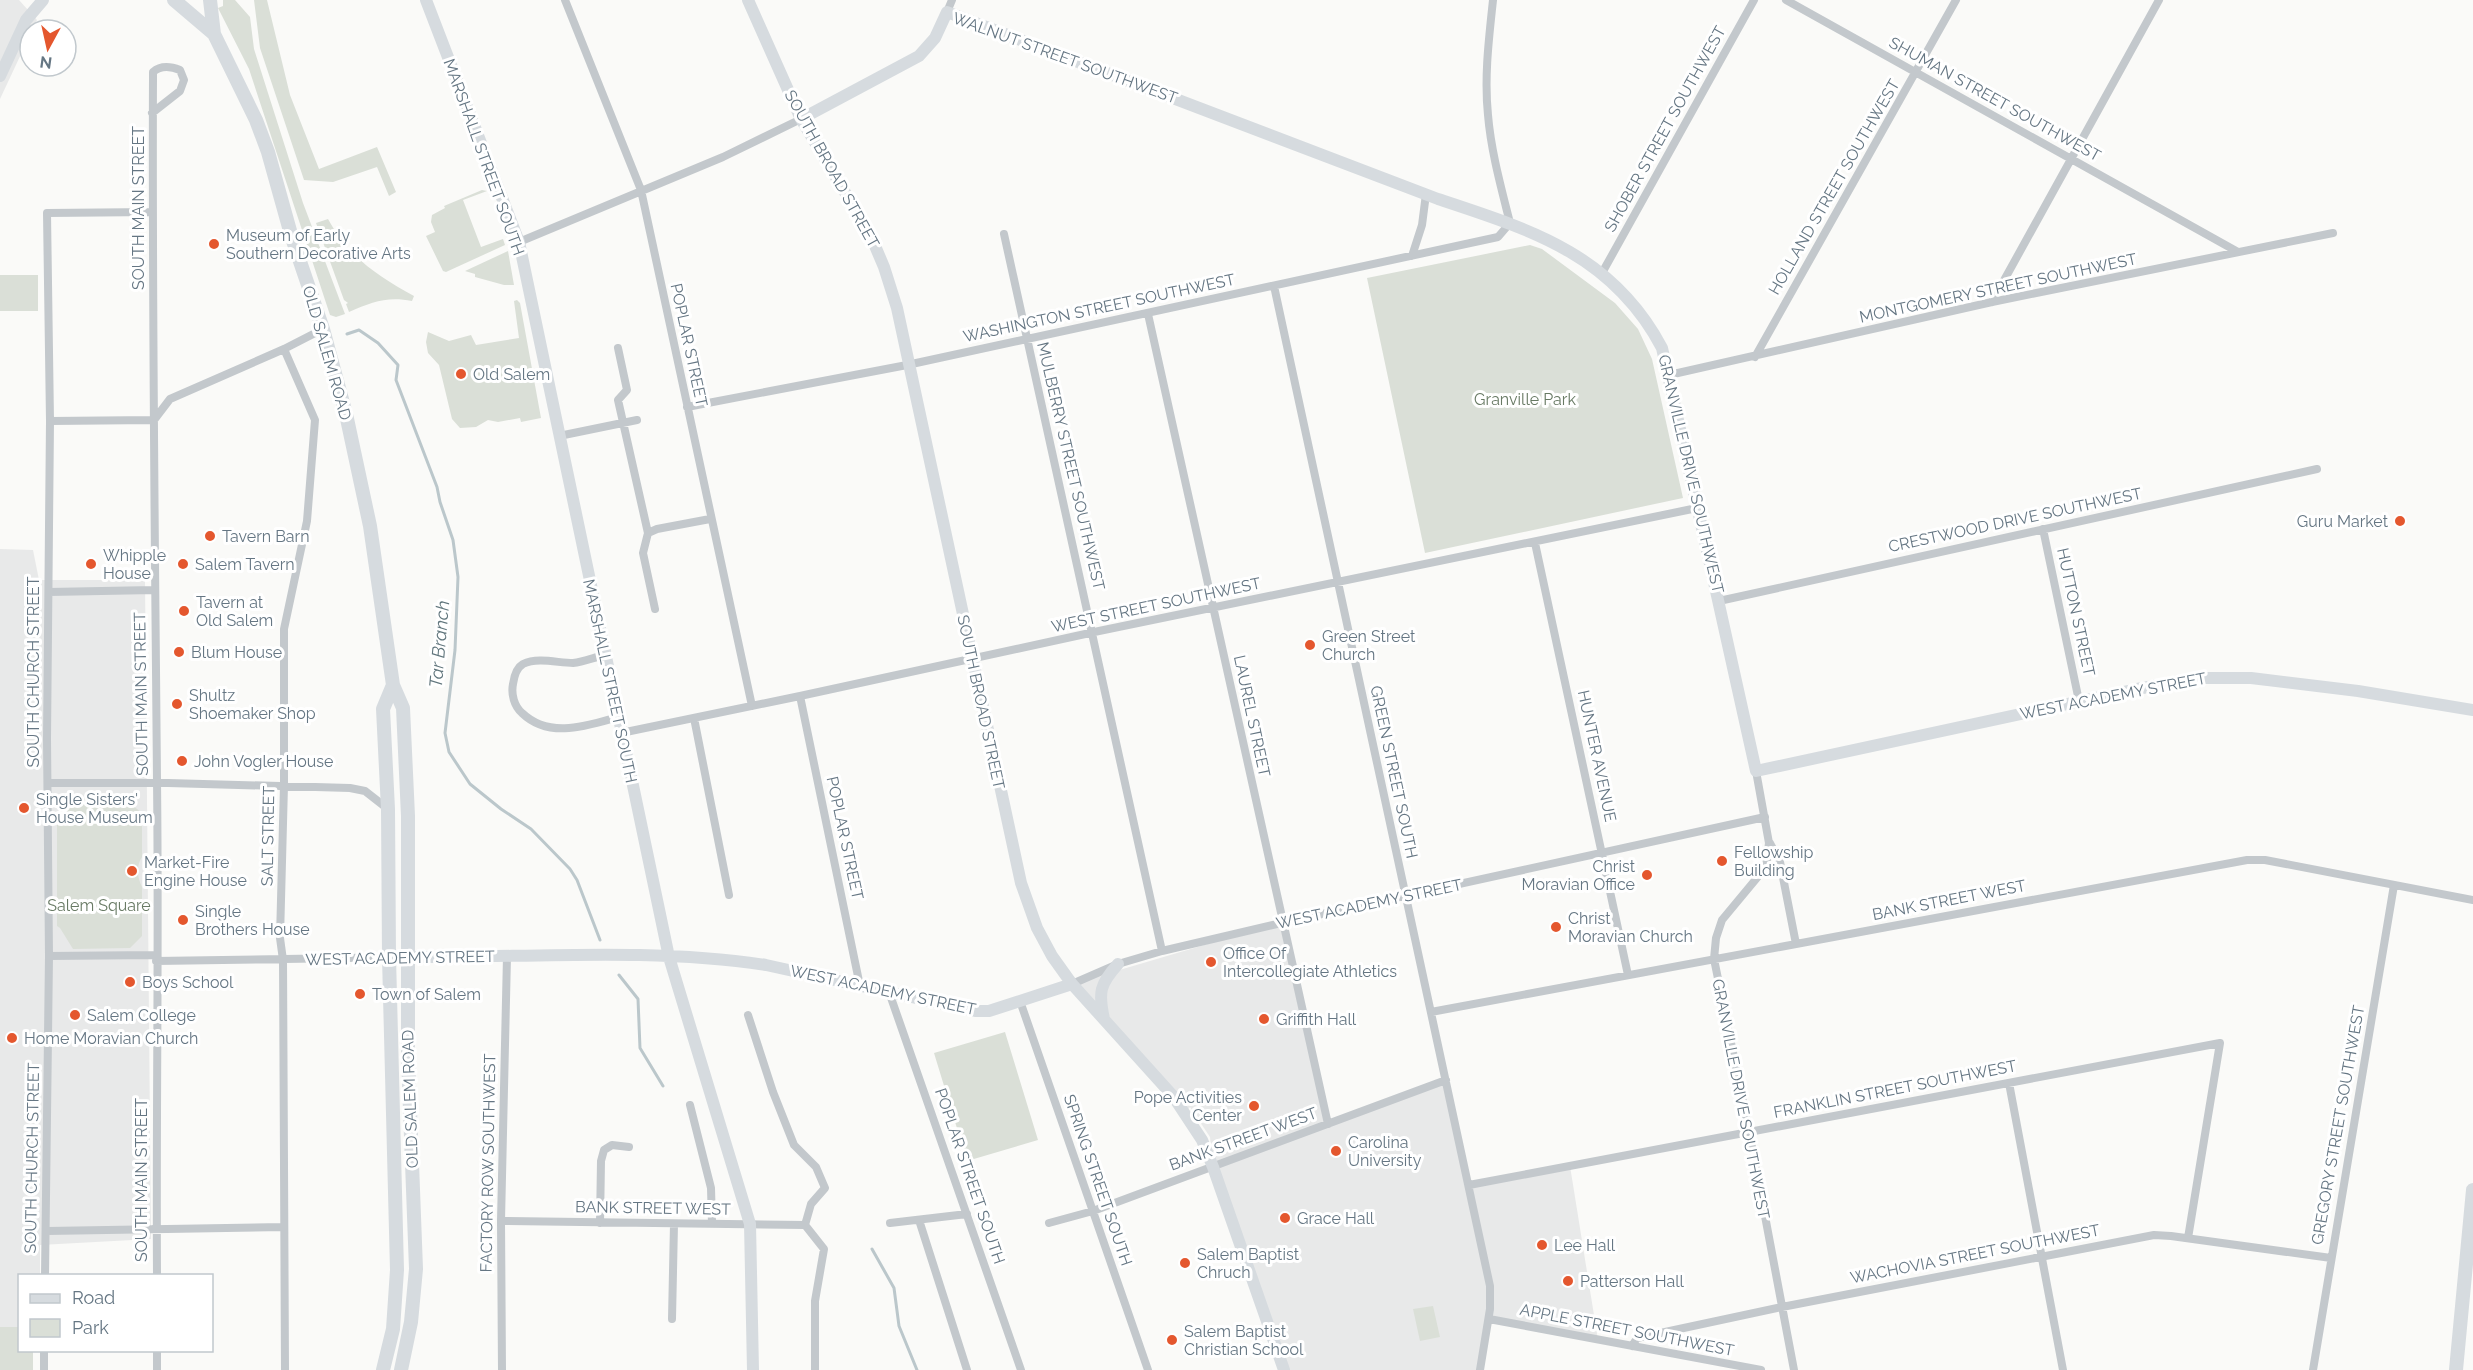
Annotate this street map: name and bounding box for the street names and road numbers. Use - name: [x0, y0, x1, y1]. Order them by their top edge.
- street label: WALNUT STREET SOUTHWEST: [950, 8, 1180, 108]
- street label: SHOBER STREET SOUTHWEST: [1600, 23, 1730, 235]
- street label: SHUMAN STREET SOUTHWEST: [1886, 33, 2104, 165]
- street label: MARSHALL STREET SOUTH: [439, 56, 529, 258]
- street label: HOLLAND STREET SOUTHWEST: [1764, 76, 1904, 298]
- street label: SOUTH BROAD STREET: [781, 87, 883, 251]
- street label: SOUTH MAIN STREET: [129, 126, 148, 290]
- street label: MONTGOMERY STREET SOUTHWEST: [1858, 249, 2139, 327]
- street label: WASHINGTON STREET SOUTHWEST: [961, 270, 1237, 346]
- street label: POPLAR STREET: [667, 282, 711, 409]
- street label: OLD SALEM ROAD: [299, 284, 355, 422]
- street label: MULBERRY STREET SOUTHWEST: [1033, 340, 1109, 592]
- street label: GRANVILLE DRIVE SOUTHWEST: [1654, 353, 1728, 595]
- street label: CRESTWOOD DRIVE SOUTHWEST: [1887, 484, 2143, 556]
- street label: HUTTON STREET: [2053, 546, 2099, 678]
- street label: WEST STREET SOUTHWEST: [1050, 573, 1263, 636]
- street label: SOUTH CHURCH STREET: [24, 576, 43, 767]
- street label: MARSHALL STREET SOUTH: [579, 577, 641, 785]
- street label: SOUTH MAIN STREET: [130, 612, 152, 776]
- street label: SOUTH BROAD STREET: [953, 613, 1009, 791]
- street label: LAUREL STREET: [1230, 653, 1274, 779]
- street label: WEST ACADEMY STREET: [2018, 669, 2208, 723]
- street label: GREEN STREET SOUTH: [1366, 684, 1422, 860]
- street label: HUNTER AVENUE: [1574, 688, 1620, 824]
- street label: POPLAR STREET: [823, 775, 867, 902]
- street label: SALT STREET: [258, 785, 278, 886]
- street label: WEST ACADEMY STREET: [1274, 875, 1464, 933]
- street label: BANK STREET WEST: [1871, 876, 2028, 924]
- street label: WEST ACADEMY STREET: [305, 947, 495, 969]
- street label: WEST ACADEMY STREET: [788, 961, 978, 1019]
- street label: GRANVILLE DRIVE SOUTHWEST: [1708, 977, 1774, 1221]
- street label: GREGORY STREET SOUTHWEST: [2308, 1004, 2368, 1246]
- street label: OLD SALEM ROAD: [398, 1029, 422, 1169]
- street label: FACTORY ROW SOUTHWEST: [477, 1053, 499, 1272]
- street label: FRANKLIN STREET SOUTHWEST: [1772, 1056, 2018, 1122]
- street label: SOUTH CHURCH STREET: [21, 1062, 43, 1254]
- street label: POPLAR STREET SOUTH: [931, 1086, 1009, 1266]
- street label: SPRING STREET SOUTH: [1060, 1092, 1136, 1268]
- street label: SOUTH MAIN STREET: [132, 1098, 151, 1262]
- street label: BANK STREET WEST: [1167, 1103, 1320, 1175]
- street label: BANK STREET WEST: [575, 1197, 731, 1219]
- street label: WACHOVIA STREET SOUTHWEST: [1849, 1220, 2102, 1288]
- street label: APPLE STREET SOUTHWEST: [1518, 1300, 1736, 1360]

